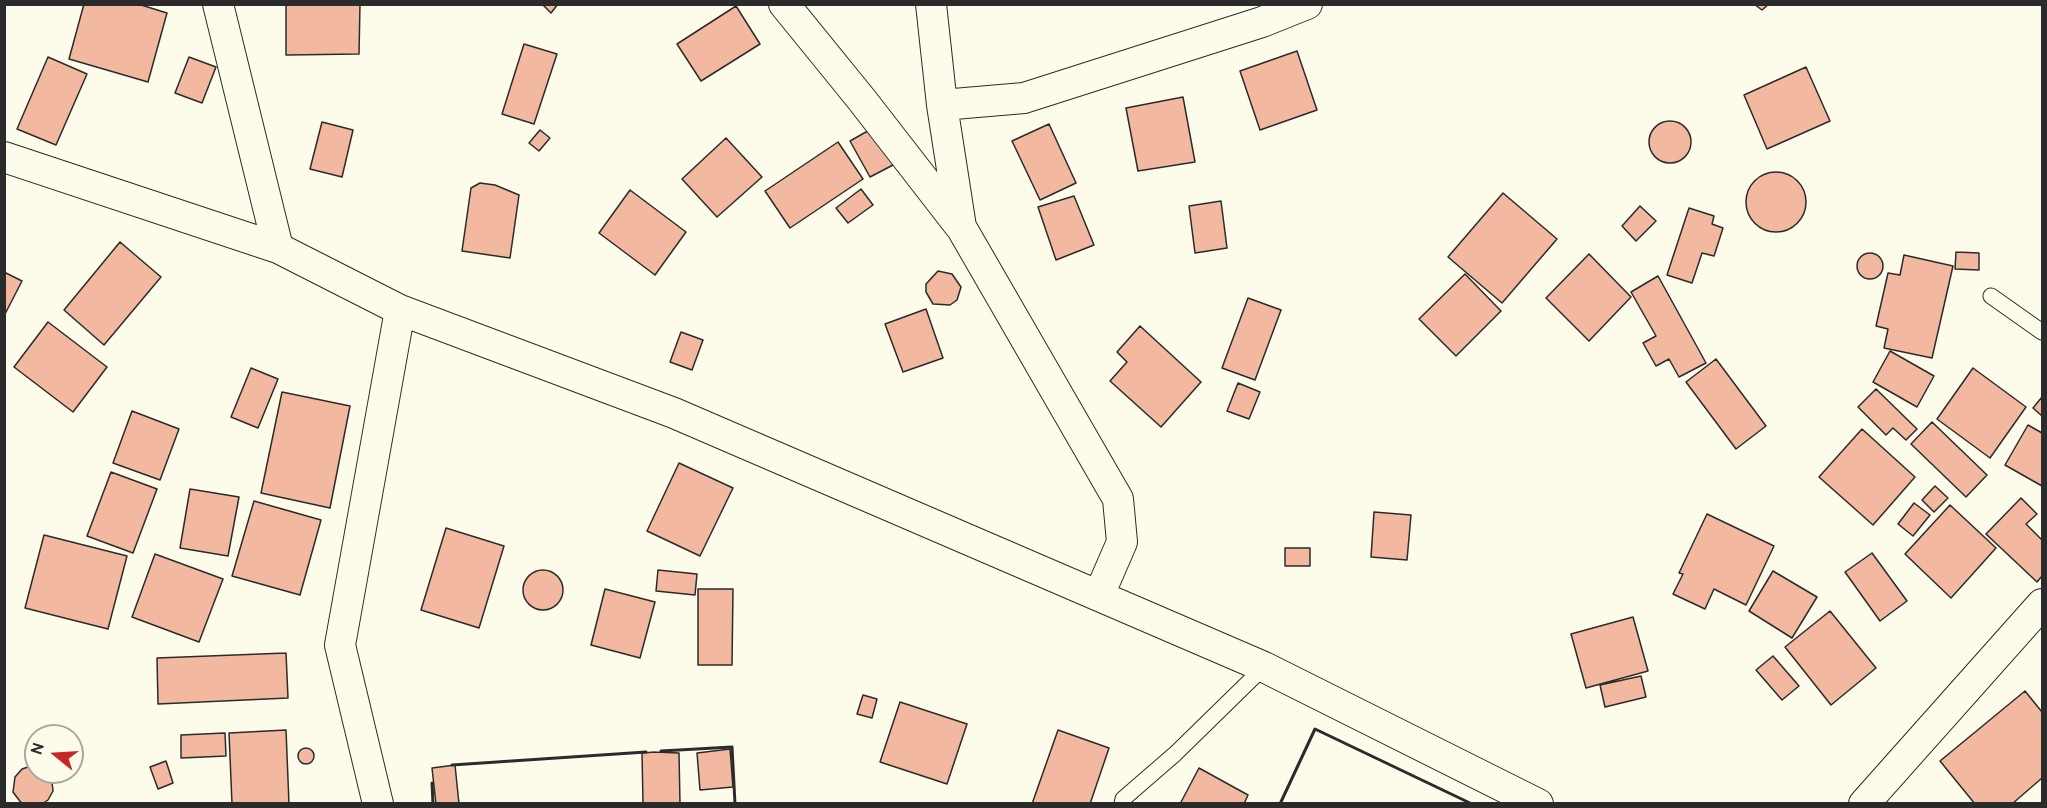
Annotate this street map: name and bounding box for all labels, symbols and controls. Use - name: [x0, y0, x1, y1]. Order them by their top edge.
- north arrow: [24, 724, 84, 784]
- text: N: [27, 740, 50, 758]

